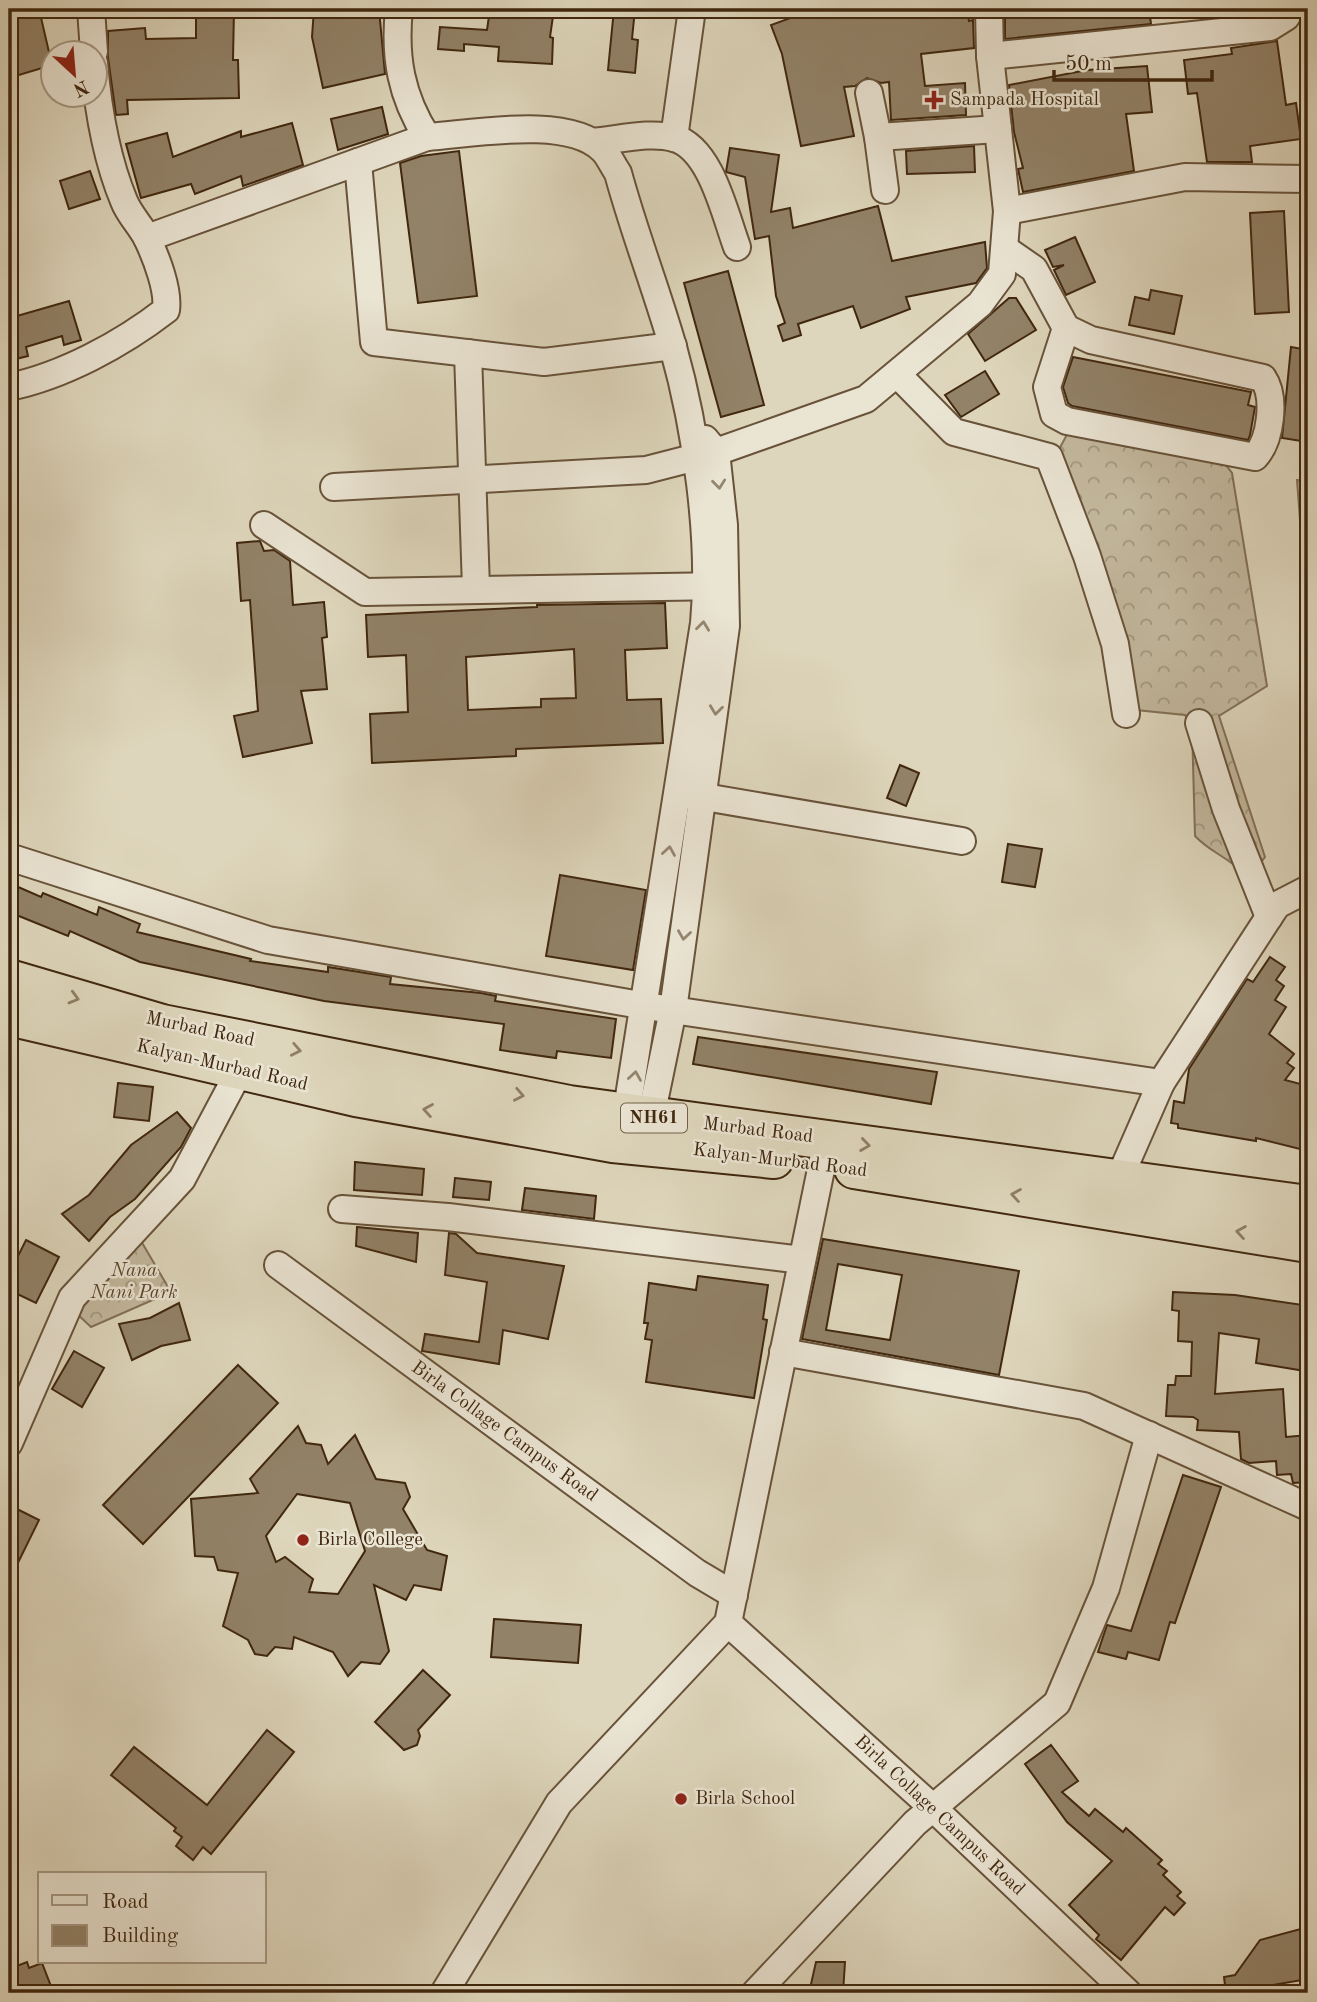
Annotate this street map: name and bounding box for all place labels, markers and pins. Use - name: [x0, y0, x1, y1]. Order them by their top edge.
- marker: Sampada Hospital: [924, 90, 944, 110]
- place label: Sampada Hospital: [950, 91, 1099, 110]
- place label: Birla College: [317, 1531, 423, 1550]
- marker: Birla College: [295, 1532, 311, 1548]
- place label: Birla School: [695, 1790, 795, 1809]
- marker: Birla School: [673, 1791, 689, 1807]

